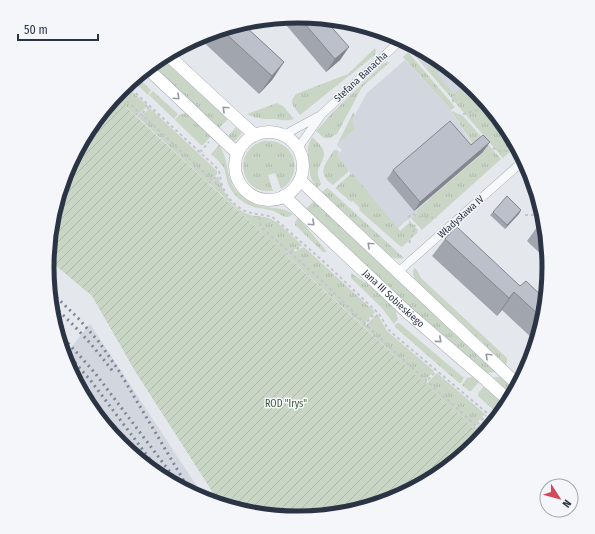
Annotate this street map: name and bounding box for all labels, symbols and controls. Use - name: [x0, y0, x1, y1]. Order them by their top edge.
- scale bar: [18, 16, 98, 42]
- text: 50 m: [24, 23, 48, 37]
- street label: Stefana Banacha: [332, 49, 390, 105]
- one-way arrow: [172, 92, 180, 100]
- one-way arrow: [223, 107, 230, 114]
- street label: Władysława IV: [435, 192, 487, 241]
- one-way arrow: [307, 219, 315, 226]
- one-way arrow: [367, 242, 375, 250]
- street label: Jana III Sobieskiego: [360, 267, 427, 330]
- one-way arrow: [434, 335, 442, 342]
- one-way arrow: [485, 353, 493, 361]
- park label: ROD "Irys": [265, 398, 307, 410]
- north arrow: [539, 478, 579, 518]
- text: N: [559, 497, 574, 510]

